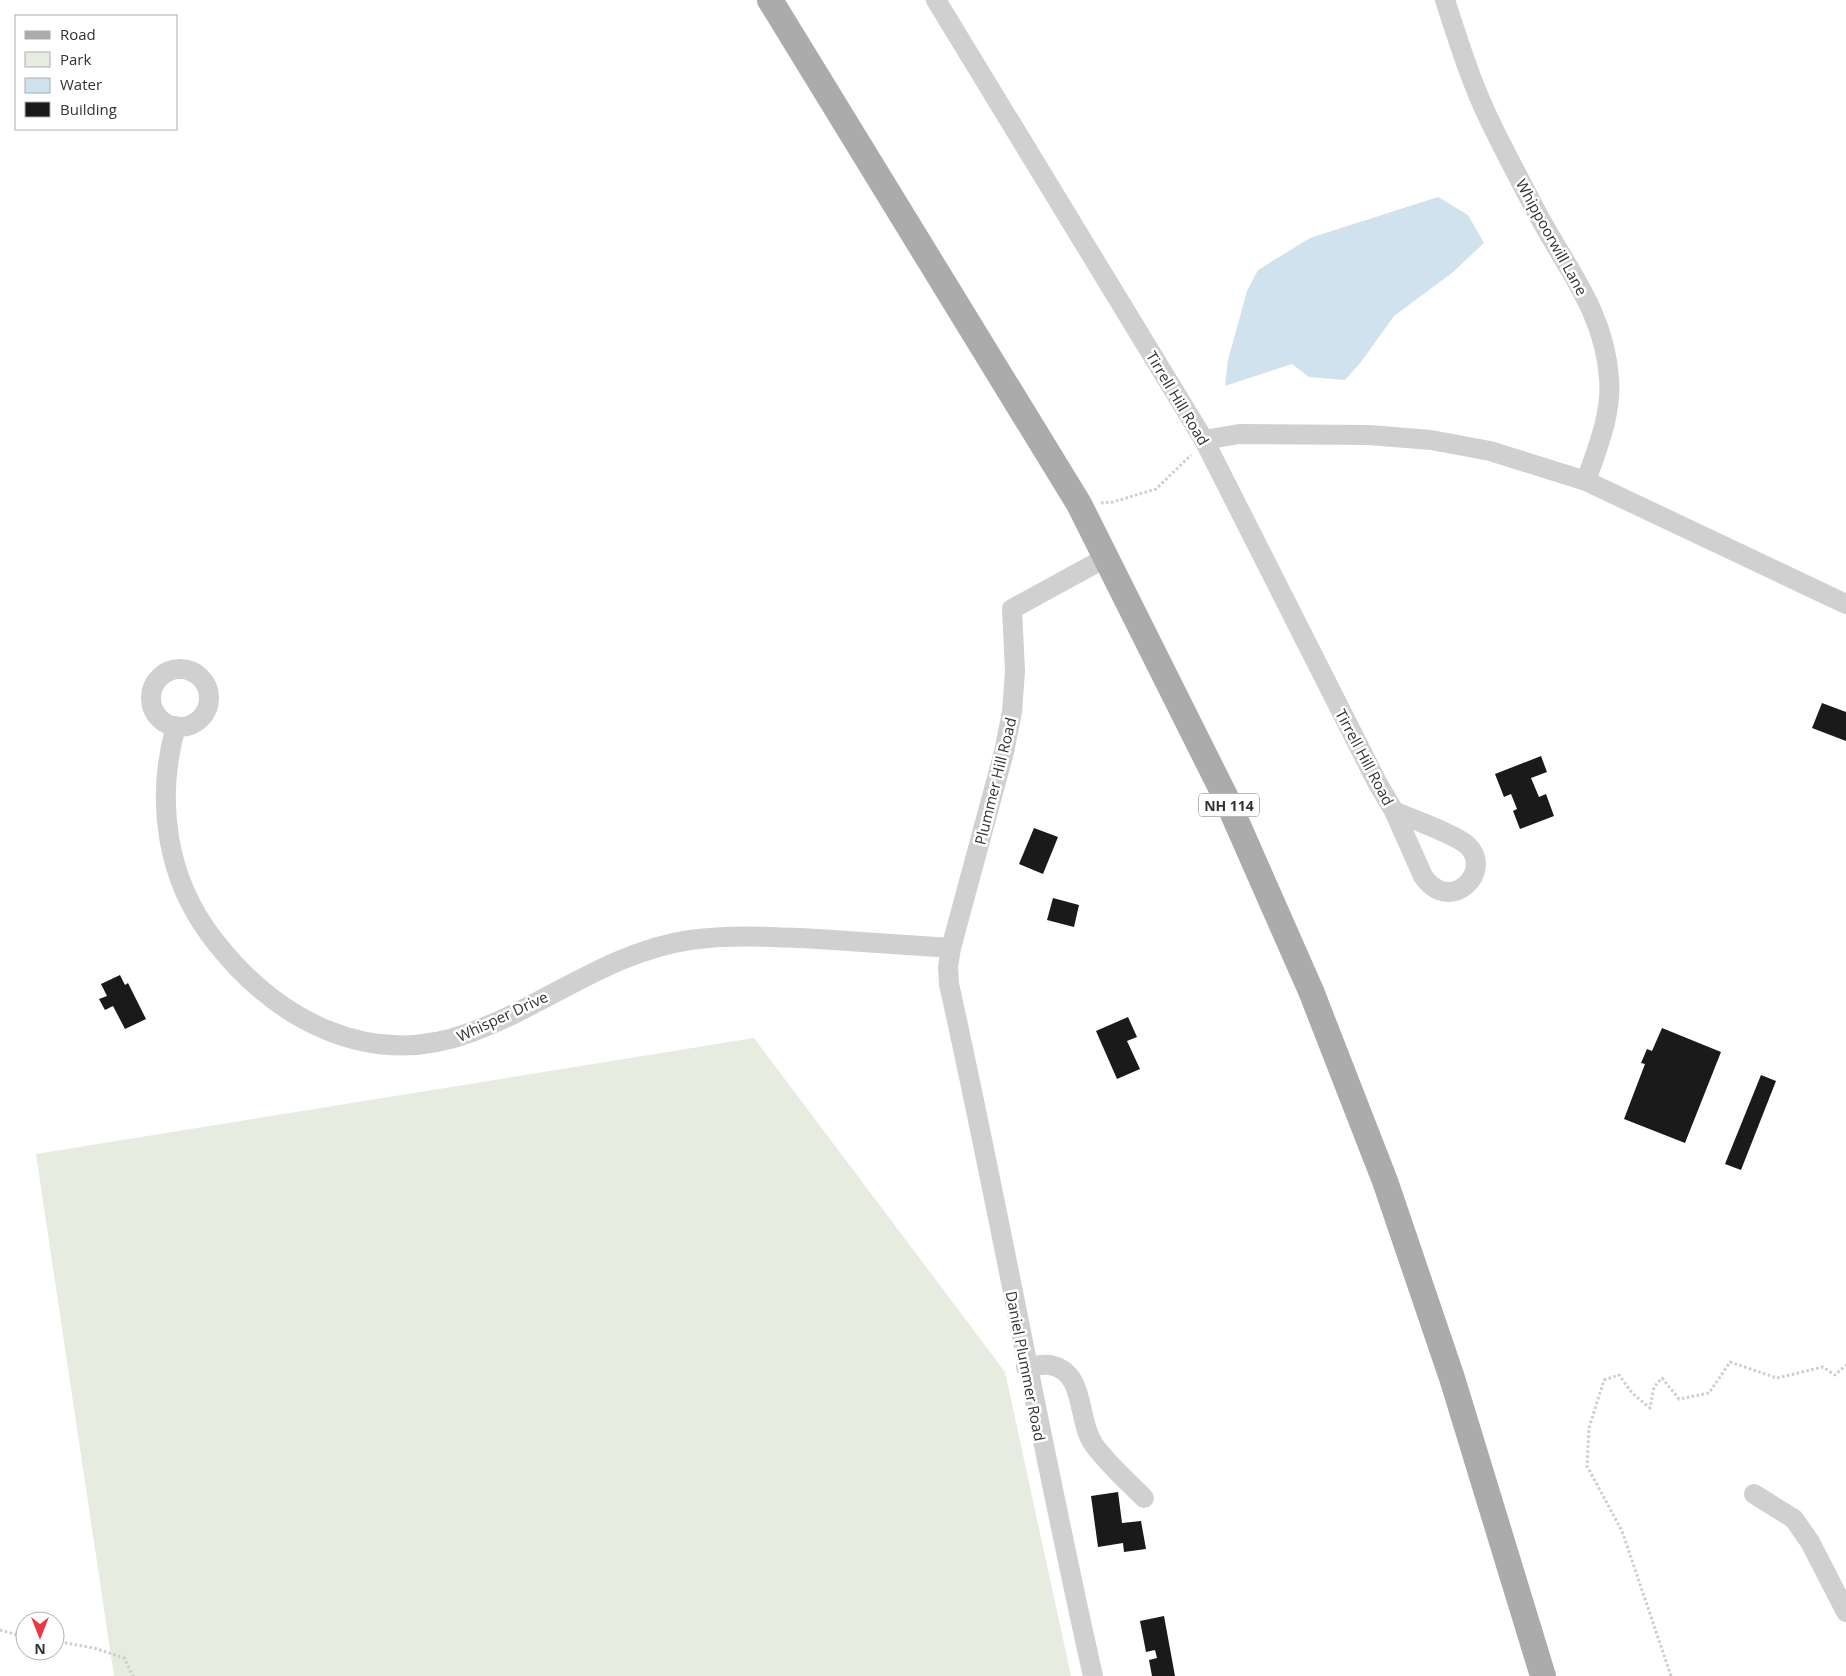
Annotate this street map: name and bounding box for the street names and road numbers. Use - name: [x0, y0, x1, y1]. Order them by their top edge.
- street label: Whippoorwill Lane: [1512, 175, 1592, 299]
- street label: Tirrell Hill Road: [1142, 347, 1214, 449]
- street label: Tirrell Hill Road: [1331, 705, 1399, 809]
- street label: Plummer Hill Road: [970, 715, 1020, 847]
- road number: NH 114: [1199, 794, 1259, 816]
- street label: Whisper Drive: [453, 986, 551, 1046]
- street label: Daniel Plummer Road: [1002, 1289, 1050, 1443]

